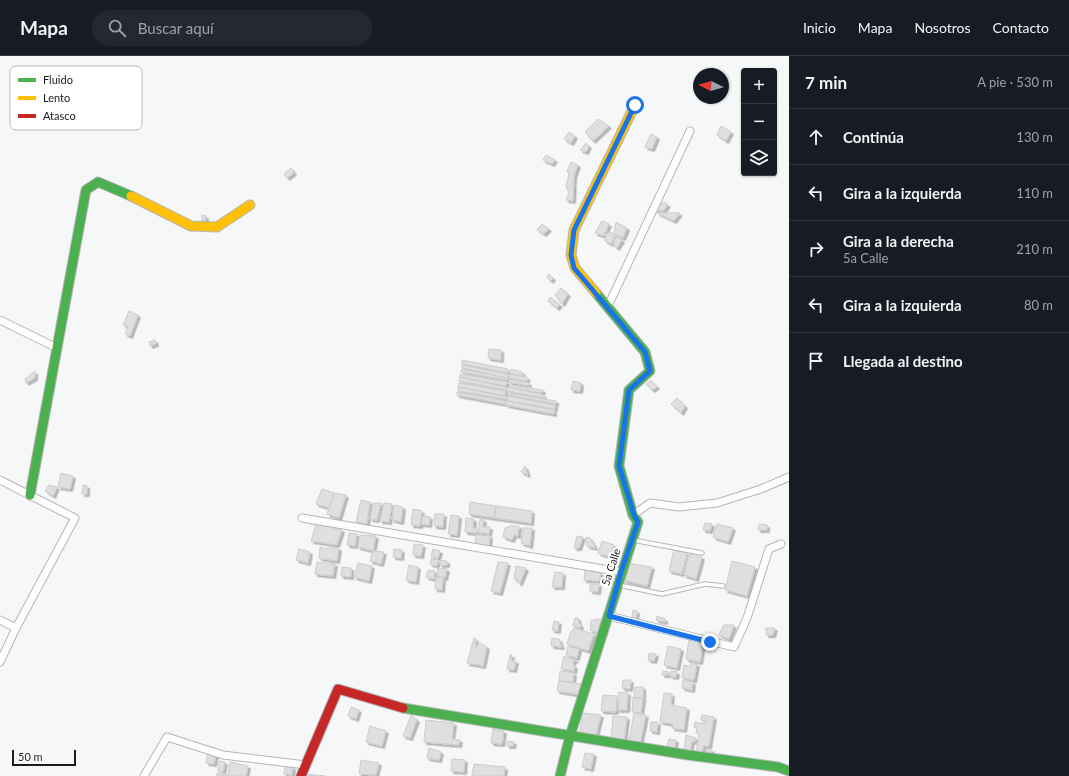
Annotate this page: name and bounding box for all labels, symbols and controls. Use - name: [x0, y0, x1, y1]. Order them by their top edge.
- search box: [92, 10, 372, 46]
- text: Mapa: [20, 16, 68, 39]
- icon: search: [106, 17, 128, 39]
- text: Buscar aquí: [138, 19, 214, 37]
- text: Inicio: [803, 19, 836, 36]
- text: Mapa: [858, 19, 892, 36]
- text: Nosotros: [914, 19, 971, 36]
- text: Contacto: [993, 19, 1049, 36]
- legend: [10, 66, 142, 130]
- north arrow: [693, 68, 729, 104]
- map controls: [741, 68, 777, 176]
- button: +: [741, 68, 777, 104]
- text: 7 min: [805, 72, 847, 93]
- text: Fluido: [43, 73, 73, 86]
- text: A pie · 530 m: [977, 74, 1053, 90]
- text: Lento: [43, 91, 70, 104]
- route start: [626, 96, 644, 114]
- button: −: [741, 104, 777, 140]
- text: Atasco: [43, 109, 76, 122]
- icon: ahead: [805, 126, 827, 148]
- text: Continúa: [843, 128, 904, 146]
- text: 130 m: [1016, 129, 1053, 145]
- button: layers: [741, 140, 777, 176]
- icon: left: [805, 182, 827, 204]
- text: Gira a la izquierda: [843, 184, 962, 202]
- text: 110 m: [1016, 185, 1053, 201]
- text: Gira a la derecha: [843, 232, 954, 250]
- icon: right: [805, 238, 827, 260]
- text: 210 m: [1016, 241, 1053, 257]
- text: 5a Calle: [843, 250, 888, 266]
- icon: left: [805, 294, 827, 316]
- text: Gira a la izquierda: [843, 296, 962, 314]
- text: 80 m: [1024, 297, 1053, 313]
- icon: arrive: [805, 350, 827, 372]
- text: Llegada al destino: [843, 352, 963, 370]
- street label: 5a Calle: [598, 546, 623, 587]
- route end: [701, 633, 719, 651]
- scale bar: [12, 748, 76, 767]
- text: 50 m: [18, 750, 43, 763]

